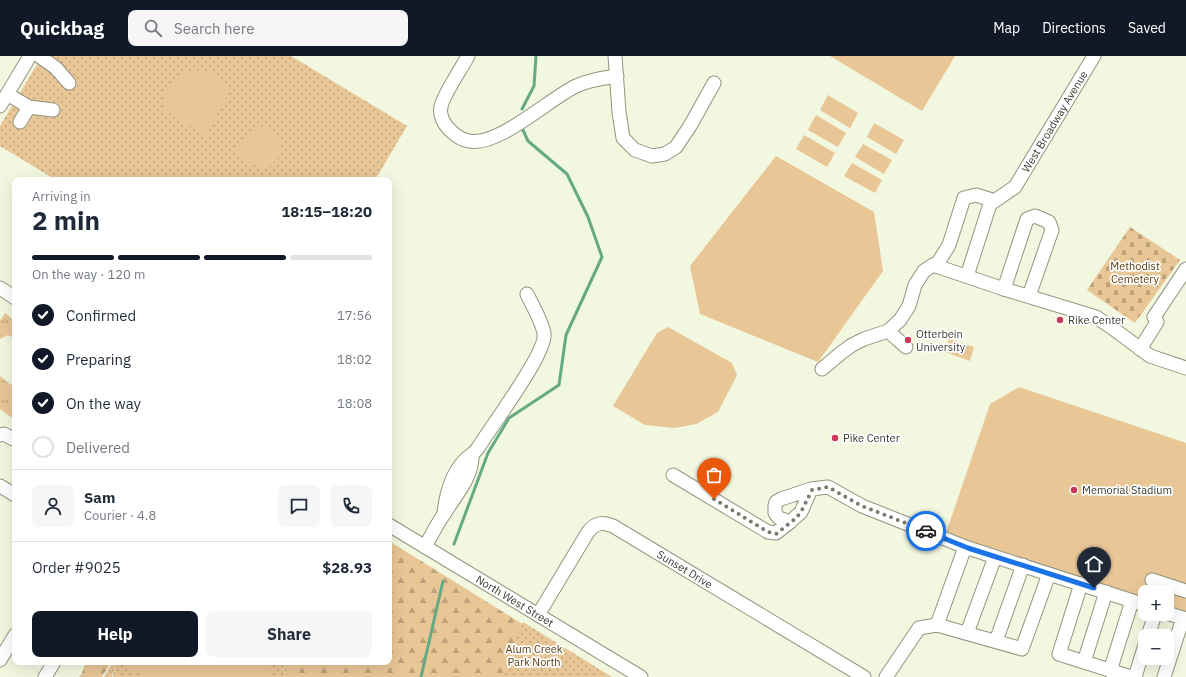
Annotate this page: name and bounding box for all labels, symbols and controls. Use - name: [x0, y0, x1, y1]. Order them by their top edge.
- search box: [128, 10, 408, 46]
- text: Quickbag: [20, 16, 104, 40]
- icon: search: [142, 17, 164, 39]
- text: Search here: [174, 19, 254, 38]
- text: Map: [993, 19, 1020, 37]
- text: Directions: [1042, 19, 1106, 37]
- text: Saved: [1128, 19, 1166, 37]
- street label: West Broadway Avenue: [1019, 68, 1091, 175]
- text: Arriving in: [32, 188, 91, 205]
- text: 18:15–18:20: [281, 202, 372, 221]
- text: 2 min: [32, 203, 100, 237]
- park label: Methodist Cemetery: [1110, 259, 1160, 286]
- text: On the way · 120 m: [32, 266, 145, 283]
- icon: check: [32, 304, 54, 326]
- text: Confirmed: [66, 306, 136, 325]
- text: 17:56: [337, 307, 372, 324]
- place label: Rike Center: [1068, 313, 1125, 327]
- marker: Rike Center: [1055, 315, 1065, 325]
- place label: Otterbein University: [916, 327, 966, 354]
- marker: Otterbein University: [903, 335, 913, 345]
- icon: check: [32, 348, 54, 370]
- text: Preparing: [66, 350, 131, 369]
- text: 18:02: [337, 351, 372, 368]
- icon: check: [32, 392, 54, 414]
- text: On the way: [66, 394, 141, 413]
- text: 18:08: [337, 395, 372, 412]
- place label: Pike Center: [843, 431, 900, 445]
- marker: Pike Center: [830, 433, 840, 443]
- text: Delivered: [66, 438, 130, 457]
- pin: [697, 458, 731, 499]
- icon: bag: [703, 464, 725, 486]
- place label: Memorial Stadium: [1082, 483, 1172, 497]
- button: person: [32, 485, 74, 527]
- button: chat: [278, 485, 320, 527]
- button: phone: [330, 485, 372, 527]
- marker: Memorial Stadium: [1069, 485, 1079, 495]
- text: Sam: [84, 488, 115, 507]
- text: Courier · 4.8: [84, 507, 156, 524]
- courier: [906, 511, 946, 551]
- icon: car: [915, 520, 937, 542]
- street label: Sunset Drive: [655, 547, 715, 591]
- pin: [1077, 547, 1111, 588]
- icon: home: [1083, 553, 1105, 575]
- text: Order #9025: [32, 558, 121, 577]
- text: $28.93: [322, 558, 372, 577]
- street label: North West Street: [473, 572, 556, 630]
- map controls: [1138, 585, 1174, 665]
- button: +: [1138, 585, 1174, 621]
- button: Help: [32, 611, 198, 657]
- button: Share: [206, 611, 372, 657]
- button: −: [1138, 629, 1174, 665]
- park label: Alum Creek Park North: [505, 642, 563, 669]

